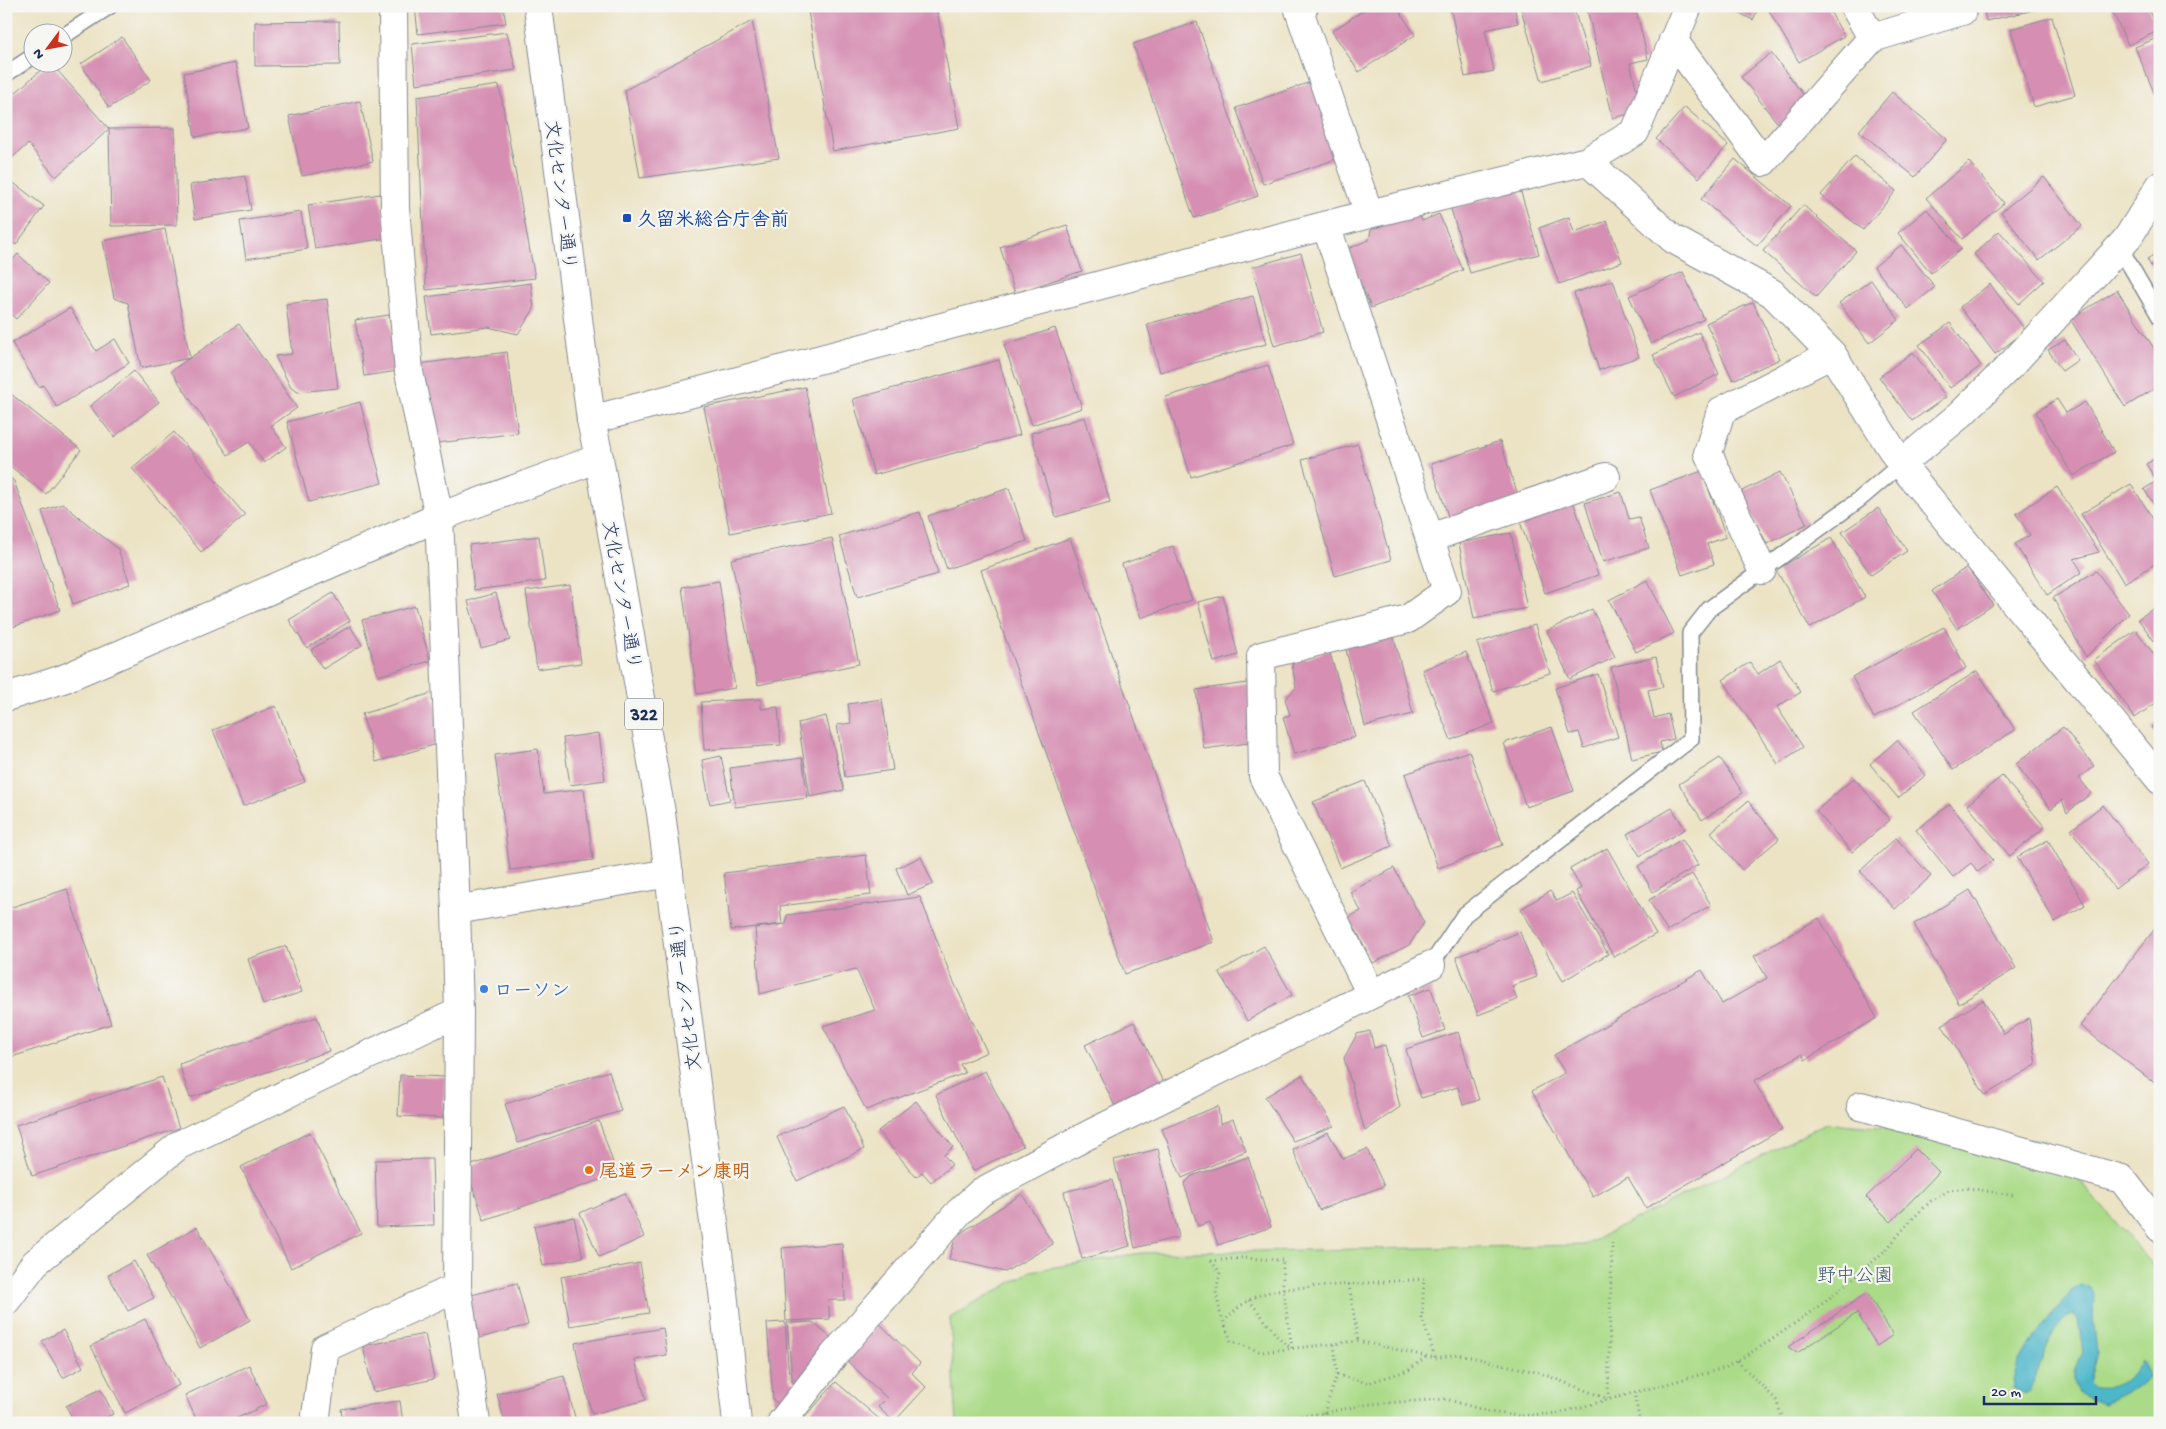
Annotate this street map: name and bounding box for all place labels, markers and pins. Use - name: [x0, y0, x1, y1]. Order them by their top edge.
- place label: 久留米総合庁舎前: [637, 209, 789, 233]
- marker: 久留米総合庁舎前: [621, 212, 633, 224]
- place label: ローソン: [494, 981, 570, 1004]
- marker: ローソン: [478, 983, 490, 995]
- place label: 尾道ラーメン康明: [599, 1161, 751, 1185]
- marker: 尾道ラーメン康明: [583, 1164, 595, 1176]

